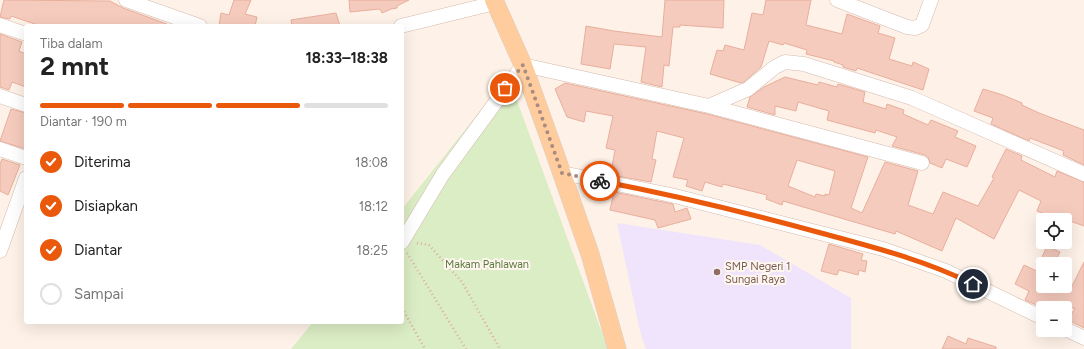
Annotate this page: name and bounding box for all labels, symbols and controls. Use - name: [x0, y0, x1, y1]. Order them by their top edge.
- text: Tiba dalam: [40, 36, 102, 51]
- text: 18:33–18:38: [305, 49, 388, 67]
- text: 2 mnt: [40, 50, 109, 82]
- pin: [488, 71, 522, 105]
- icon: bag: [494, 77, 516, 99]
- text: Diantar · 190 m: [40, 114, 127, 129]
- icon: check: [40, 151, 62, 173]
- text: Diterima: [74, 153, 131, 171]
- text: 18:08: [355, 155, 388, 170]
- courier: [580, 161, 620, 201]
- icon: bike: [589, 170, 611, 192]
- icon: check: [40, 195, 62, 217]
- text: Disiapkan: [74, 197, 138, 215]
- text: 18:12: [359, 199, 388, 214]
- map controls: [1036, 213, 1072, 337]
- button: locate: [1036, 213, 1072, 249]
- icon: check: [40, 239, 62, 261]
- text: Diantar: [74, 241, 122, 259]
- text: 18:25: [357, 243, 388, 258]
- button: +: [1036, 257, 1072, 293]
- park label: Makam Pahlawan: [445, 258, 529, 271]
- place label: SMP Negeri 1 Sungai Raya: [725, 260, 791, 286]
- marker: SMP Negeri 1 Sungai Raya: [712, 267, 722, 277]
- pin: [956, 267, 990, 301]
- icon: home: [962, 273, 984, 295]
- text: Sampai: [74, 285, 124, 303]
- button: −: [1036, 301, 1072, 337]

